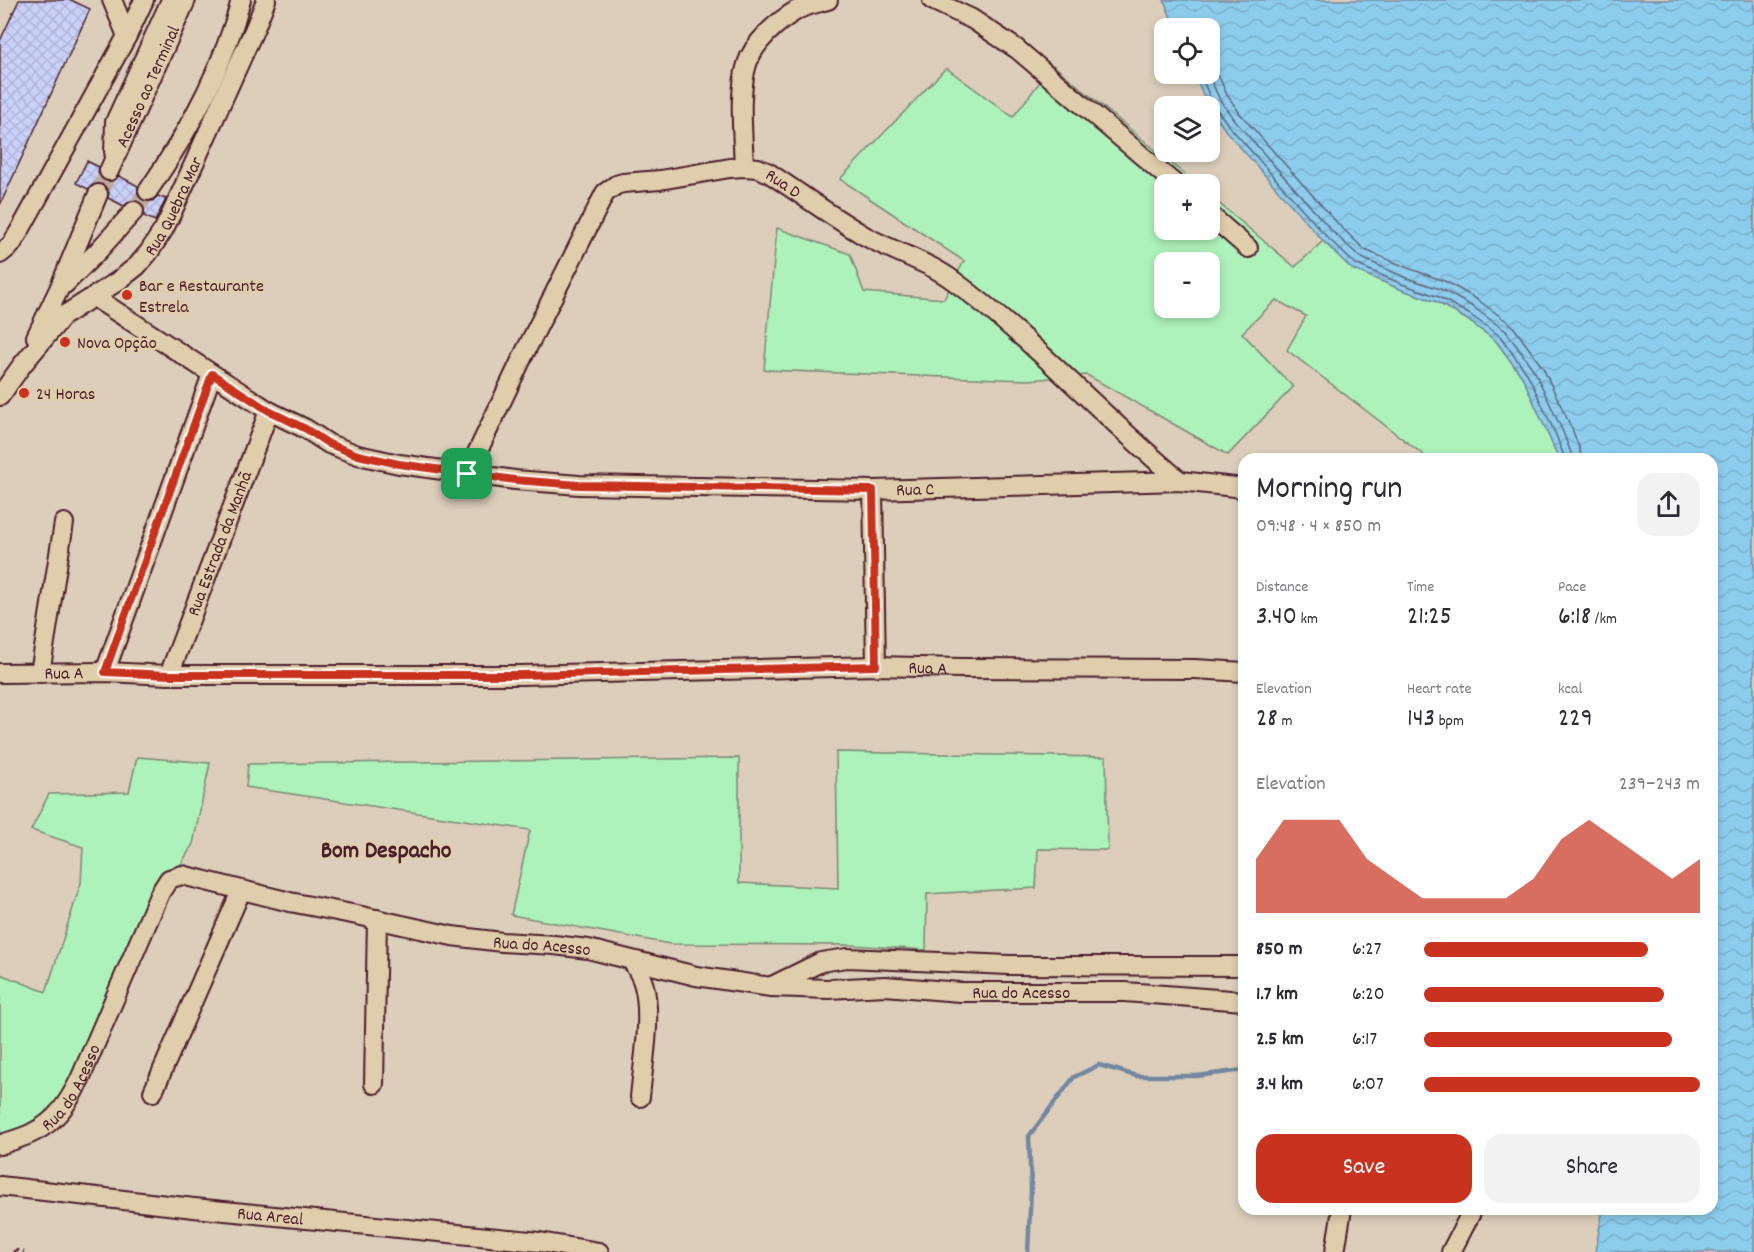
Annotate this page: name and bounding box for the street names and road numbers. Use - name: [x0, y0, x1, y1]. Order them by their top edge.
- street label: Acesso ao Terminal: [111, 22, 188, 152]
- street label: Rua Quebra Mar: [140, 153, 211, 262]
- street label: Rua D: [760, 164, 805, 206]
- street label: Rua Estrada da Manhã: [182, 468, 260, 620]
- street label: Rua C: [896, 478, 935, 504]
- street label: Rua A: [908, 657, 948, 683]
- street label: Rua A: [44, 662, 84, 688]
- street label: Rua do Acesso: [491, 931, 592, 964]
- street label: Rua do Acesso: [972, 982, 1070, 1007]
- street label: Rua do Acesso: [37, 1041, 108, 1139]
- street label: Rua Areal: [236, 1202, 305, 1234]

